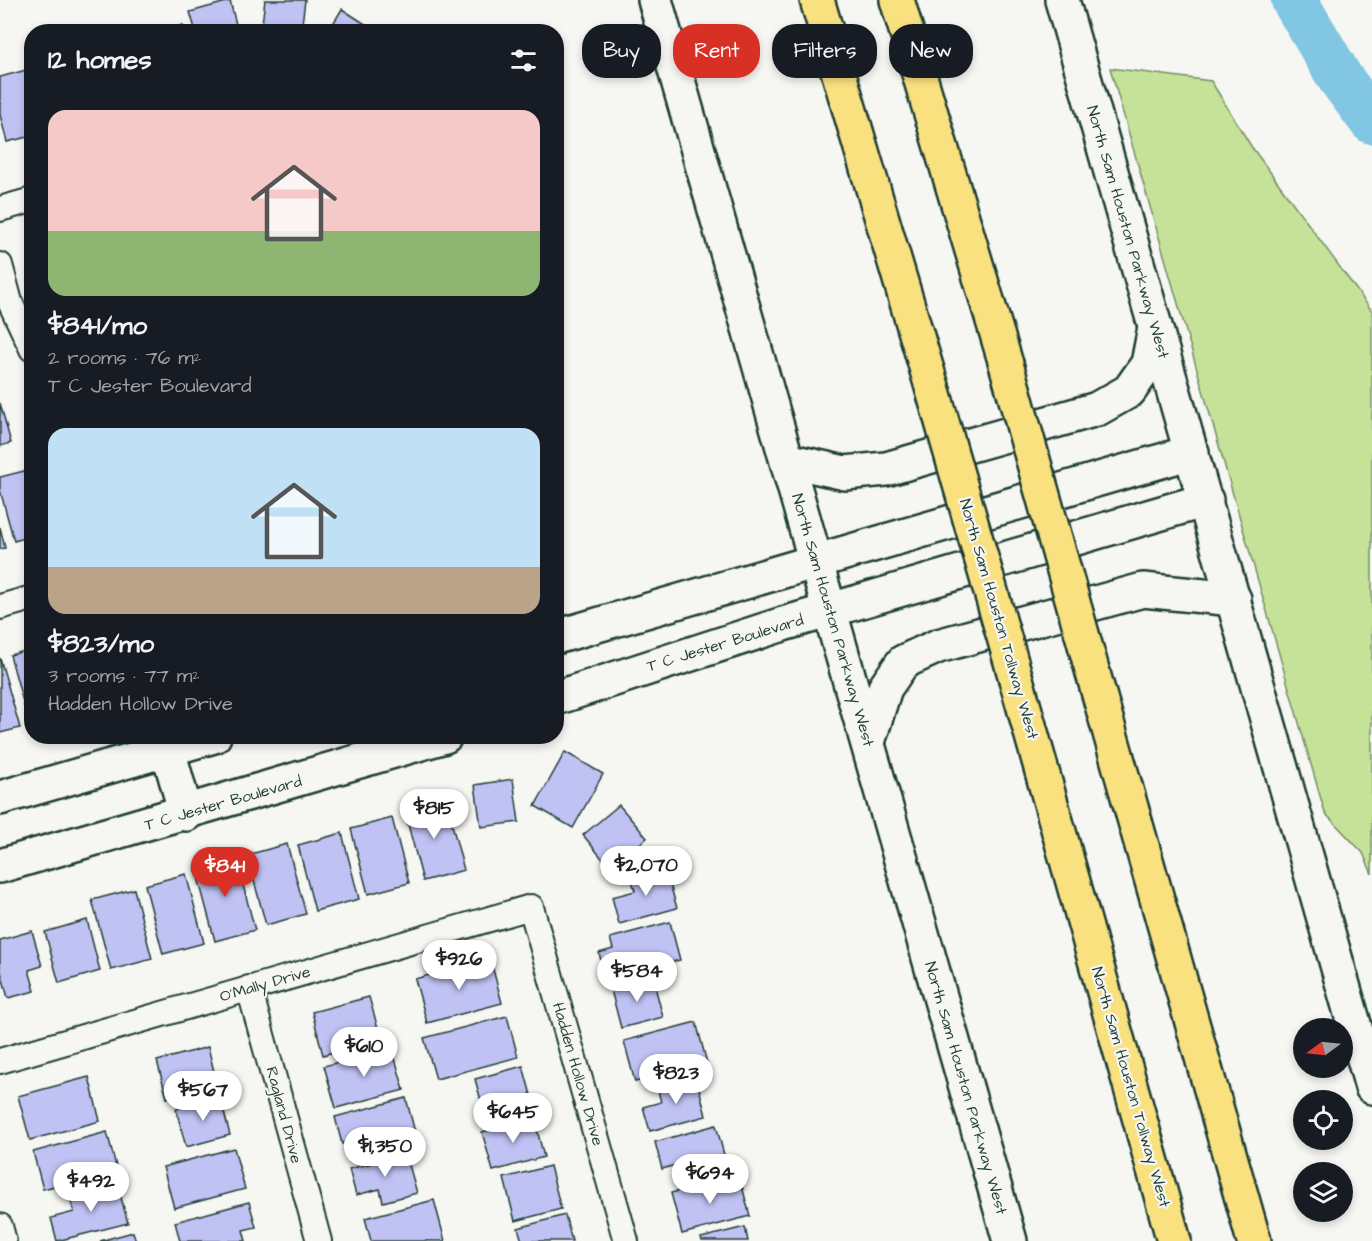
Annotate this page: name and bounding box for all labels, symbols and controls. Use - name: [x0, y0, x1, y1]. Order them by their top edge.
- chip: Buy: [582, 24, 661, 78]
- chip: Rent: [673, 24, 760, 78]
- chip: Filters: [772, 24, 877, 78]
- chip: New: [889, 24, 973, 78]
- text: 12 homes: [48, 42, 151, 78]
- icon: filters: [507, 44, 540, 77]
- street label: North Sam Houston Parkway West: [1080, 103, 1175, 362]
- icon: home: [240, 149, 348, 257]
- text: $841/mo: [48, 308, 147, 344]
- text: 2 rooms · 76 m²: [48, 344, 201, 372]
- text: T C Jester Boulevard: [48, 372, 251, 400]
- icon: home: [240, 467, 348, 575]
- street label: North Sam Houston Parkway West: [785, 491, 880, 750]
- street label: North Sam Houston Tollway West: [953, 496, 1044, 743]
- street label: T C Jester Boulevard: [644, 609, 806, 677]
- text: $823/mo: [48, 626, 154, 662]
- text: 3 rooms · 77 m²: [48, 662, 200, 690]
- text: Hadden Hollow Drive: [48, 690, 233, 718]
- street label: T C Jester Boulevard: [142, 770, 304, 836]
- pin: $815: [398, 789, 470, 840]
- text: $815: [414, 794, 454, 822]
- pin: $2,070: [597, 846, 695, 897]
- pin: $841: [189, 847, 261, 898]
- text: $2,070: [614, 851, 678, 879]
- text: $841: [205, 852, 245, 880]
- pin: $926: [423, 940, 495, 991]
- text: $926: [436, 945, 482, 973]
- pin: $584: [601, 952, 673, 1003]
- text: $584: [611, 957, 663, 985]
- street label: North Sam Houston Parkway West: [918, 959, 1013, 1218]
- street label: O'Mally Drive: [217, 960, 314, 1008]
- street label: North Sam Houston Tollway West: [1085, 964, 1176, 1211]
- street label: Hadden Hollow Drive: [547, 1000, 609, 1148]
- north arrow: [1293, 1018, 1353, 1078]
- map controls: [1293, 1018, 1353, 1222]
- pin: $610: [328, 1027, 400, 1078]
- text: $610: [345, 1032, 383, 1060]
- pin: $823: [640, 1054, 712, 1105]
- text: $823: [653, 1059, 699, 1087]
- street label: Ragland Drive: [260, 1064, 308, 1167]
- pin: $567: [167, 1071, 239, 1122]
- text: $567: [178, 1076, 228, 1104]
- button: locate: [1293, 1090, 1353, 1150]
- pin: $645: [477, 1093, 549, 1144]
- text: $645: [487, 1098, 539, 1126]
- pin: $1,350: [336, 1127, 434, 1178]
- text: $1,350: [358, 1132, 412, 1160]
- pin: $694: [674, 1154, 746, 1205]
- text: $694: [686, 1159, 734, 1187]
- pin: $492: [55, 1162, 127, 1213]
- button: layers: [1293, 1162, 1353, 1222]
- text: $492: [67, 1167, 115, 1195]

